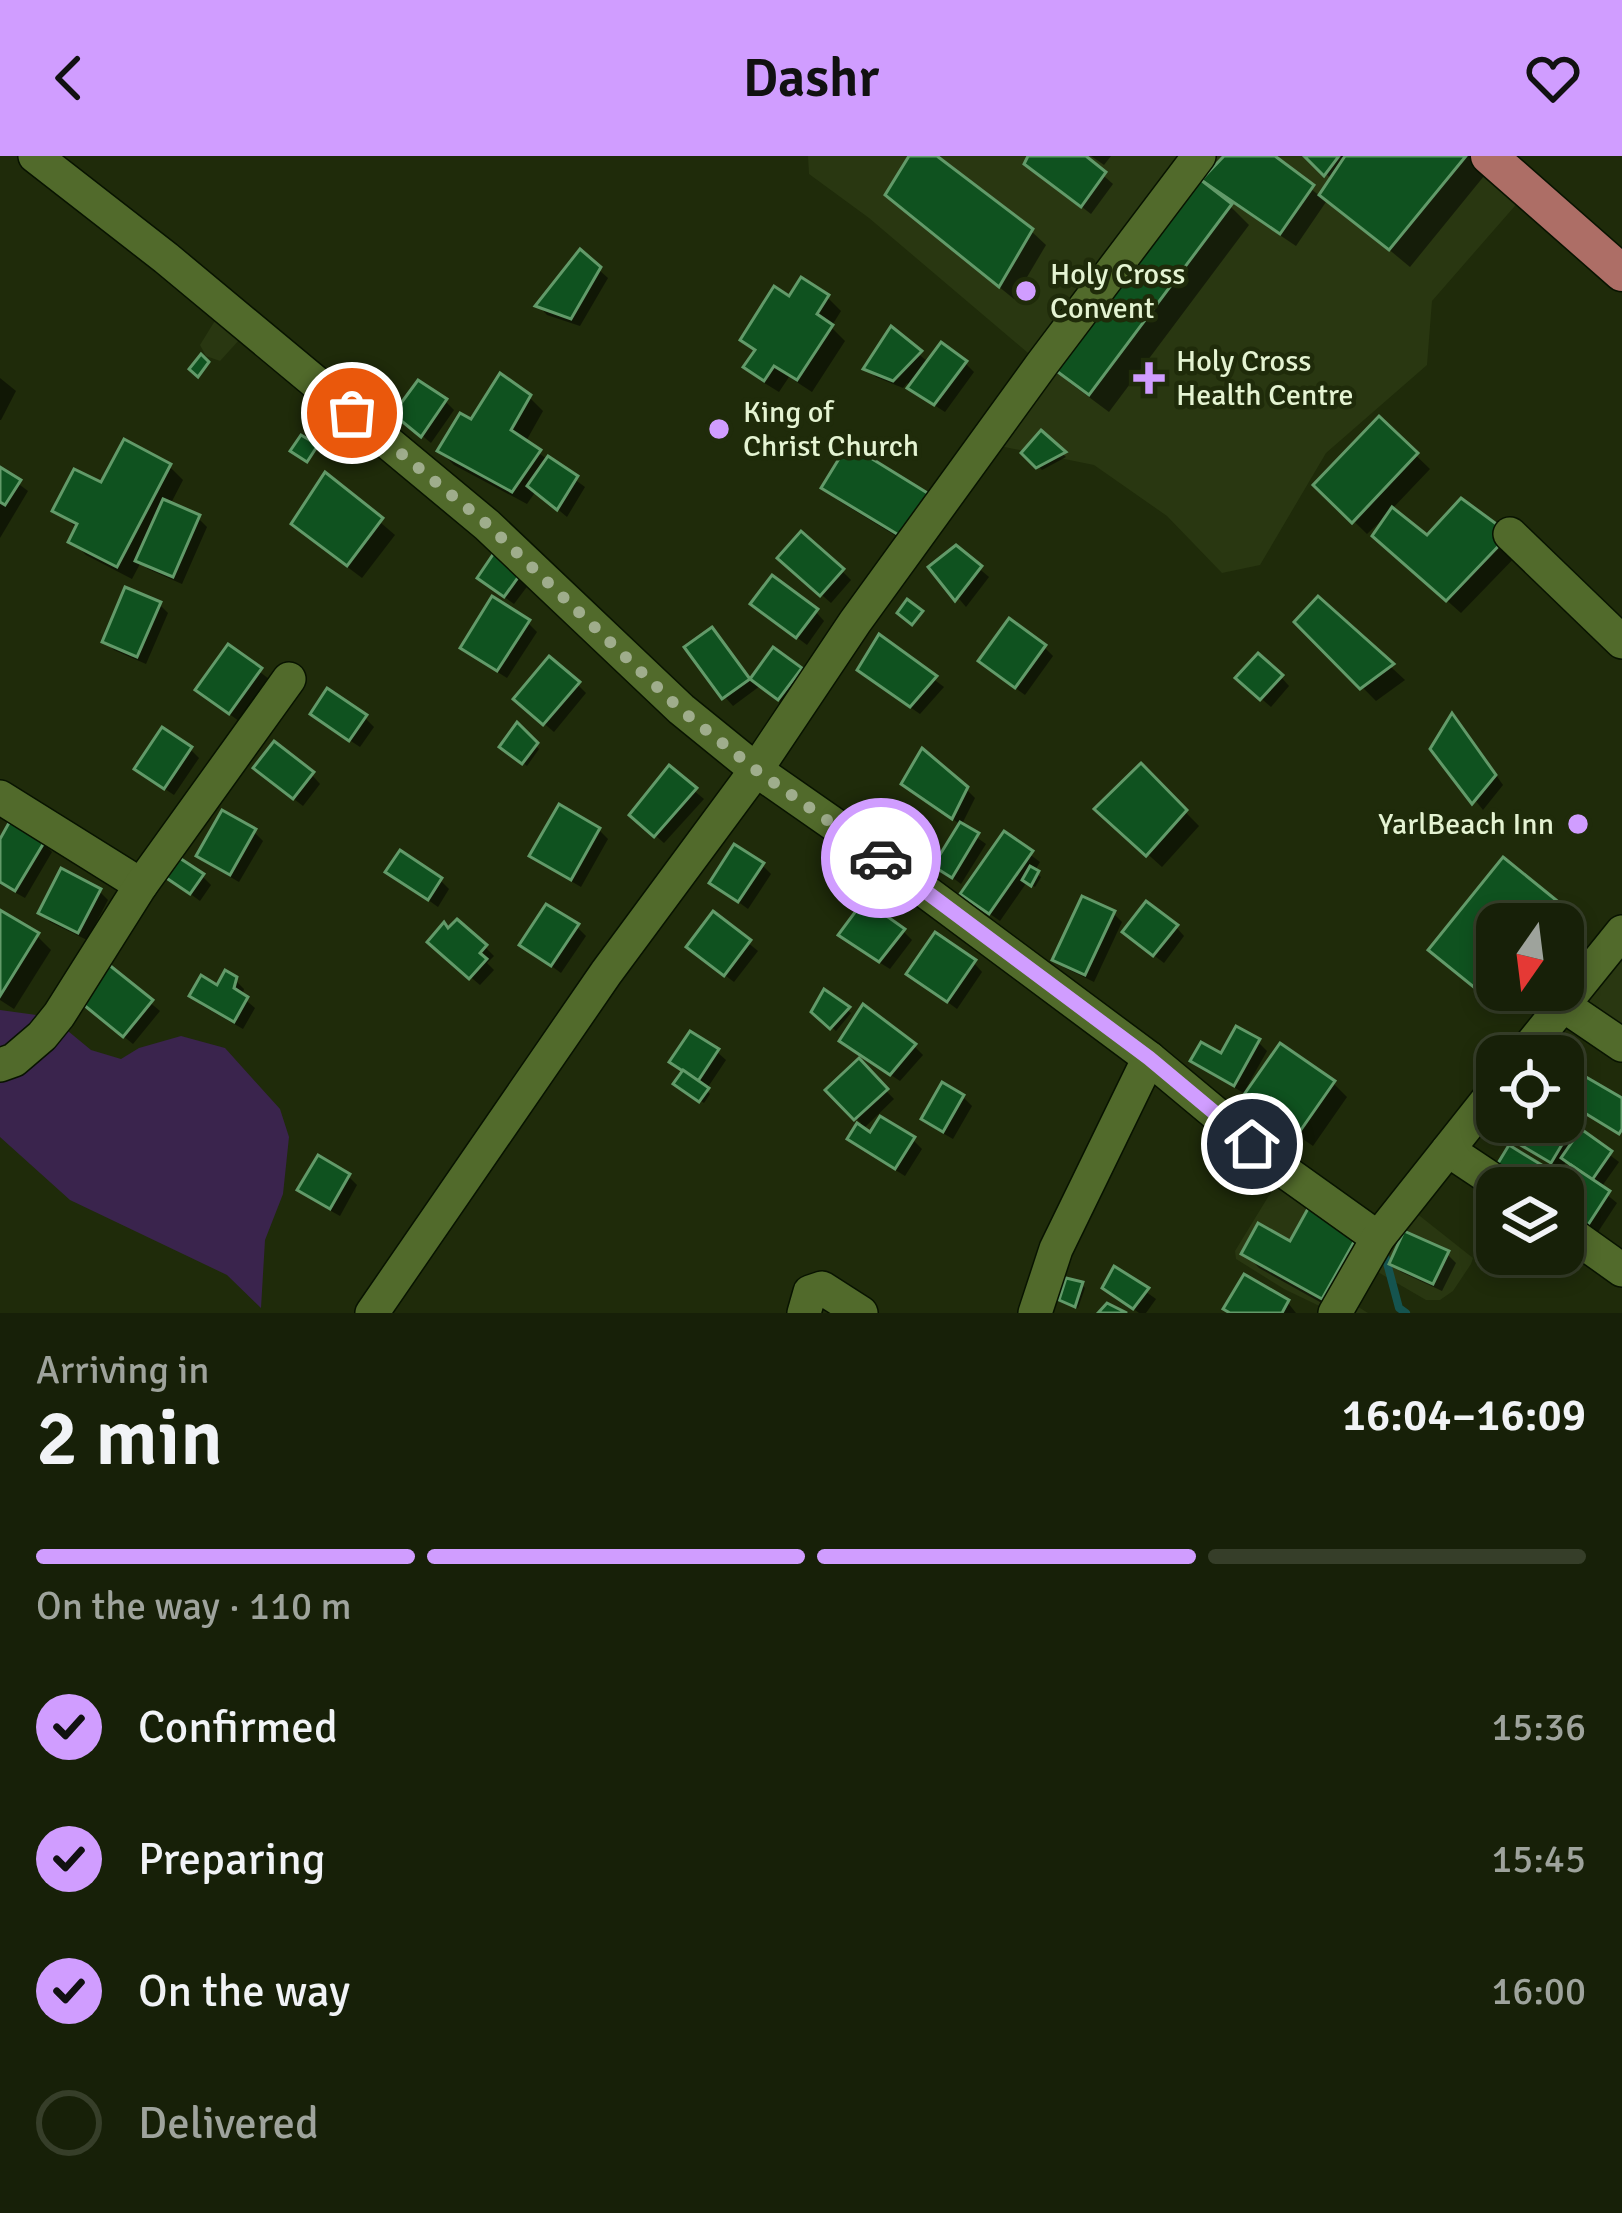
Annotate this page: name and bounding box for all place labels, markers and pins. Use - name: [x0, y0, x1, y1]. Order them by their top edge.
- place label: Holy Cross Convent: [1050, 256, 1185, 327]
- marker: Holy Cross Convent: [1013, 278, 1039, 304]
- place label: Holy Cross Health Centre: [1176, 343, 1353, 414]
- pin: [301, 362, 403, 464]
- marker: Holy Cross Health Centre: [1133, 362, 1165, 394]
- place label: King of Christ Church: [743, 394, 919, 465]
- marker: King of Christ Church: [706, 416, 732, 442]
- place label: YarlBeach Inn: [1378, 806, 1554, 843]
- marker: YarlBeach Inn: [1565, 811, 1591, 837]
- pin: [1201, 1093, 1303, 1195]

